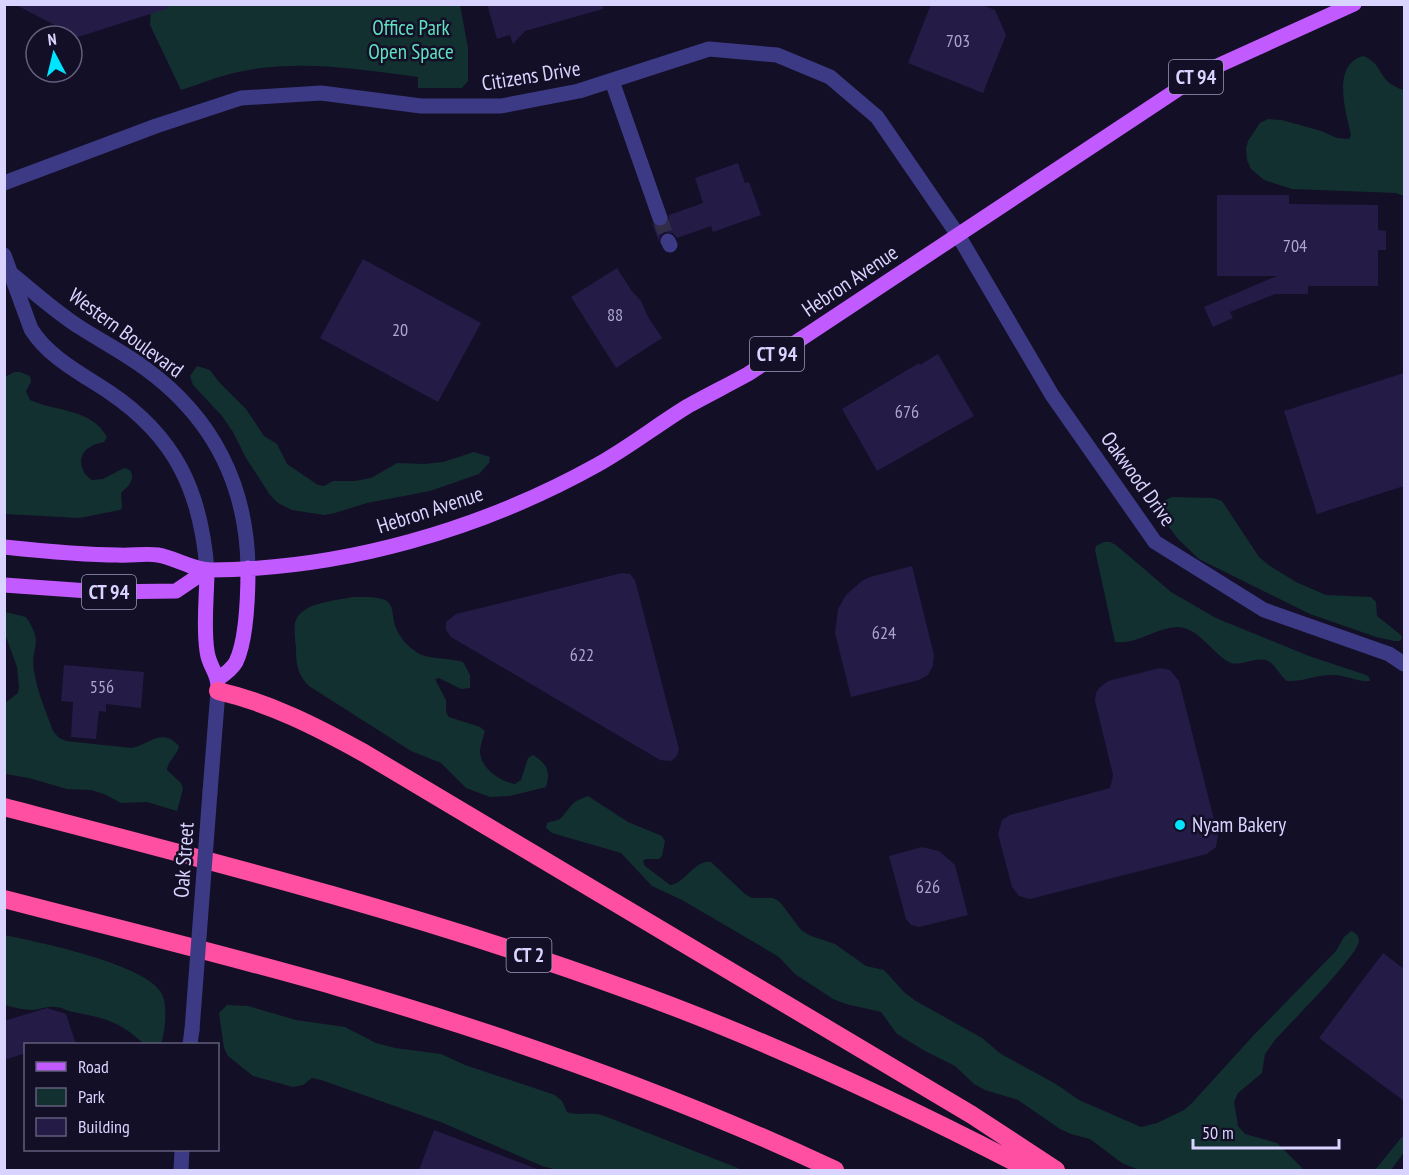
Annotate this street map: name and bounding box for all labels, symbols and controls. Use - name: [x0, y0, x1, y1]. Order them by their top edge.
- park label: Office Park Open Space: [368, 14, 454, 65]
- north arrow: [24, 24, 84, 84]
- text: N: [47, 29, 58, 50]
- house number: 703: [946, 29, 970, 52]
- street label: Citizens Drive: [480, 54, 582, 97]
- road number: CT 94: [1169, 60, 1223, 94]
- house number: 704: [1283, 234, 1307, 257]
- street label: Hebron Avenue: [797, 239, 903, 323]
- street label: Western Boulevard: [64, 282, 189, 383]
- house number: 88: [607, 303, 623, 326]
- house number: 20: [392, 318, 408, 341]
- road number: CT 94: [750, 337, 804, 371]
- house number: 676: [895, 400, 919, 423]
- street label: Oakwood Drive: [1095, 426, 1182, 531]
- street label: Hebron Avenue: [373, 480, 486, 539]
- road number: CT 94: [82, 575, 136, 609]
- house number: 624: [872, 621, 896, 644]
- house number: 622: [570, 643, 594, 666]
- house number: 556: [90, 675, 114, 698]
- place label: Nyam Bakery: [1192, 811, 1286, 838]
- marker: Nyam Bakery: [1173, 818, 1187, 832]
- street label: Oak Street: [167, 821, 200, 899]
- house number: 626: [916, 875, 940, 898]
- road number: CT 2: [506, 938, 552, 972]
- legend: [24, 1043, 219, 1151]
- text: Road: [78, 1055, 109, 1078]
- text: Park: [78, 1085, 105, 1108]
- scale bar: [1193, 1112, 1338, 1150]
- text: Building: [78, 1115, 130, 1138]
- text: 50 m: [1202, 1121, 1234, 1144]

